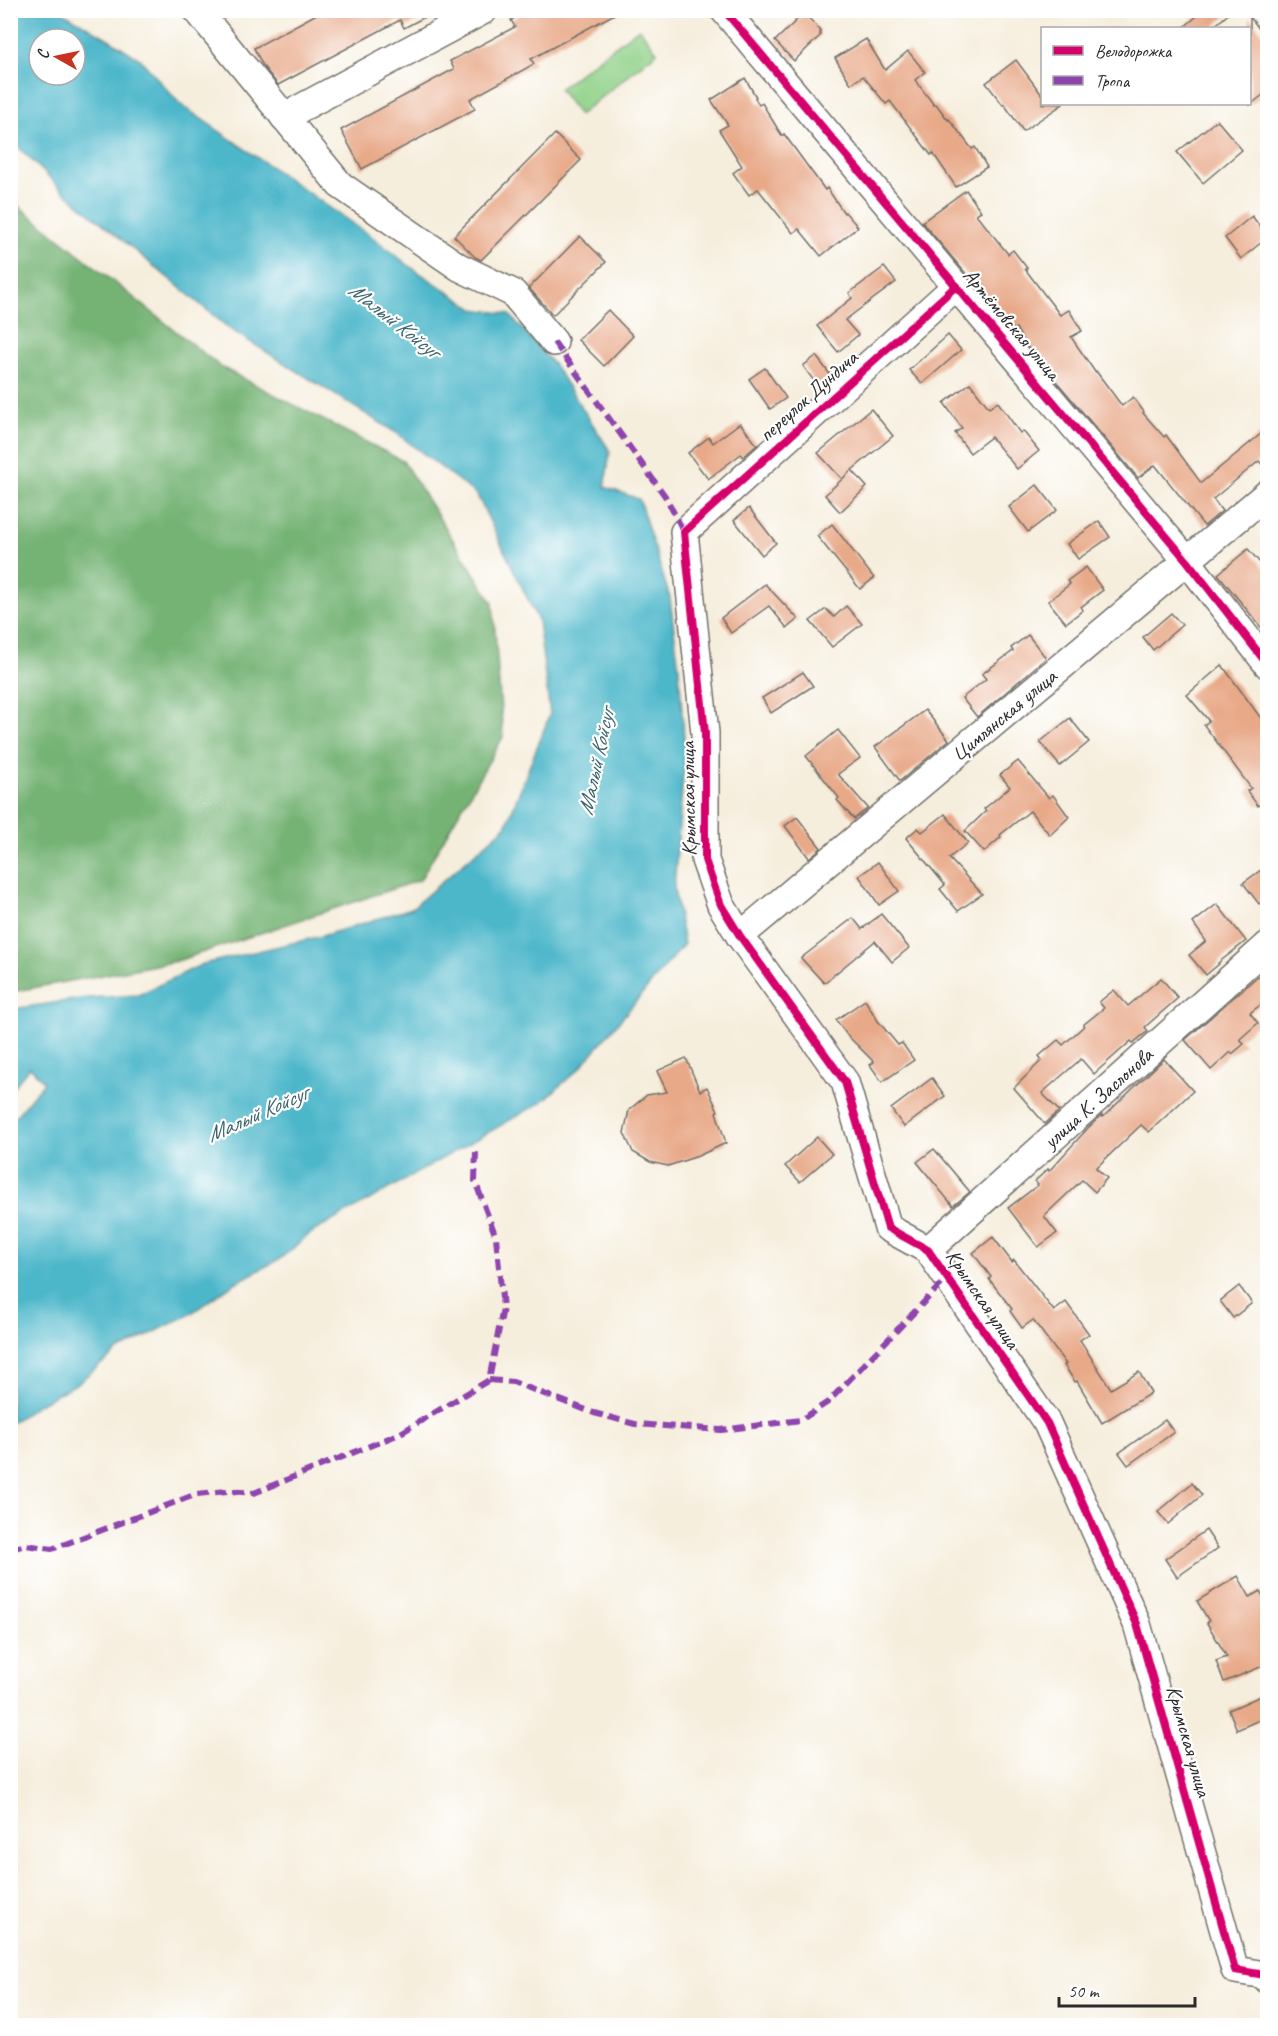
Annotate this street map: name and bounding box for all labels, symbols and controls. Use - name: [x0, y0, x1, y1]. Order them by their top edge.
- north arrow: [27, 27, 87, 87]
- legend: [1041, 27, 1251, 105]
- text: Велодорожка: [1095, 40, 1173, 62]
- text: С: [33, 47, 54, 60]
- text: Тропа: [1095, 70, 1131, 92]
- street label: Артёмовская улица: [958, 263, 1068, 387]
- water label: Малый Койсуг: [343, 276, 449, 367]
- street label: переулок Дундича: [753, 343, 864, 447]
- street label: Цимлянская улица: [946, 662, 1063, 767]
- water label: Малый Койсуг: [571, 702, 622, 817]
- street label: Крымская улица: [674, 740, 702, 856]
- street label: улица К. Заслонова: [1036, 1041, 1159, 1155]
- water label: Малый Койсуг: [202, 1077, 316, 1149]
- street label: Крымская улица: [940, 1244, 1027, 1355]
- street label: Крымская улица: [1161, 1682, 1218, 1801]
- scale bar: [1059, 1970, 1196, 2008]
- text: 50 m: [1068, 1980, 1101, 2002]

